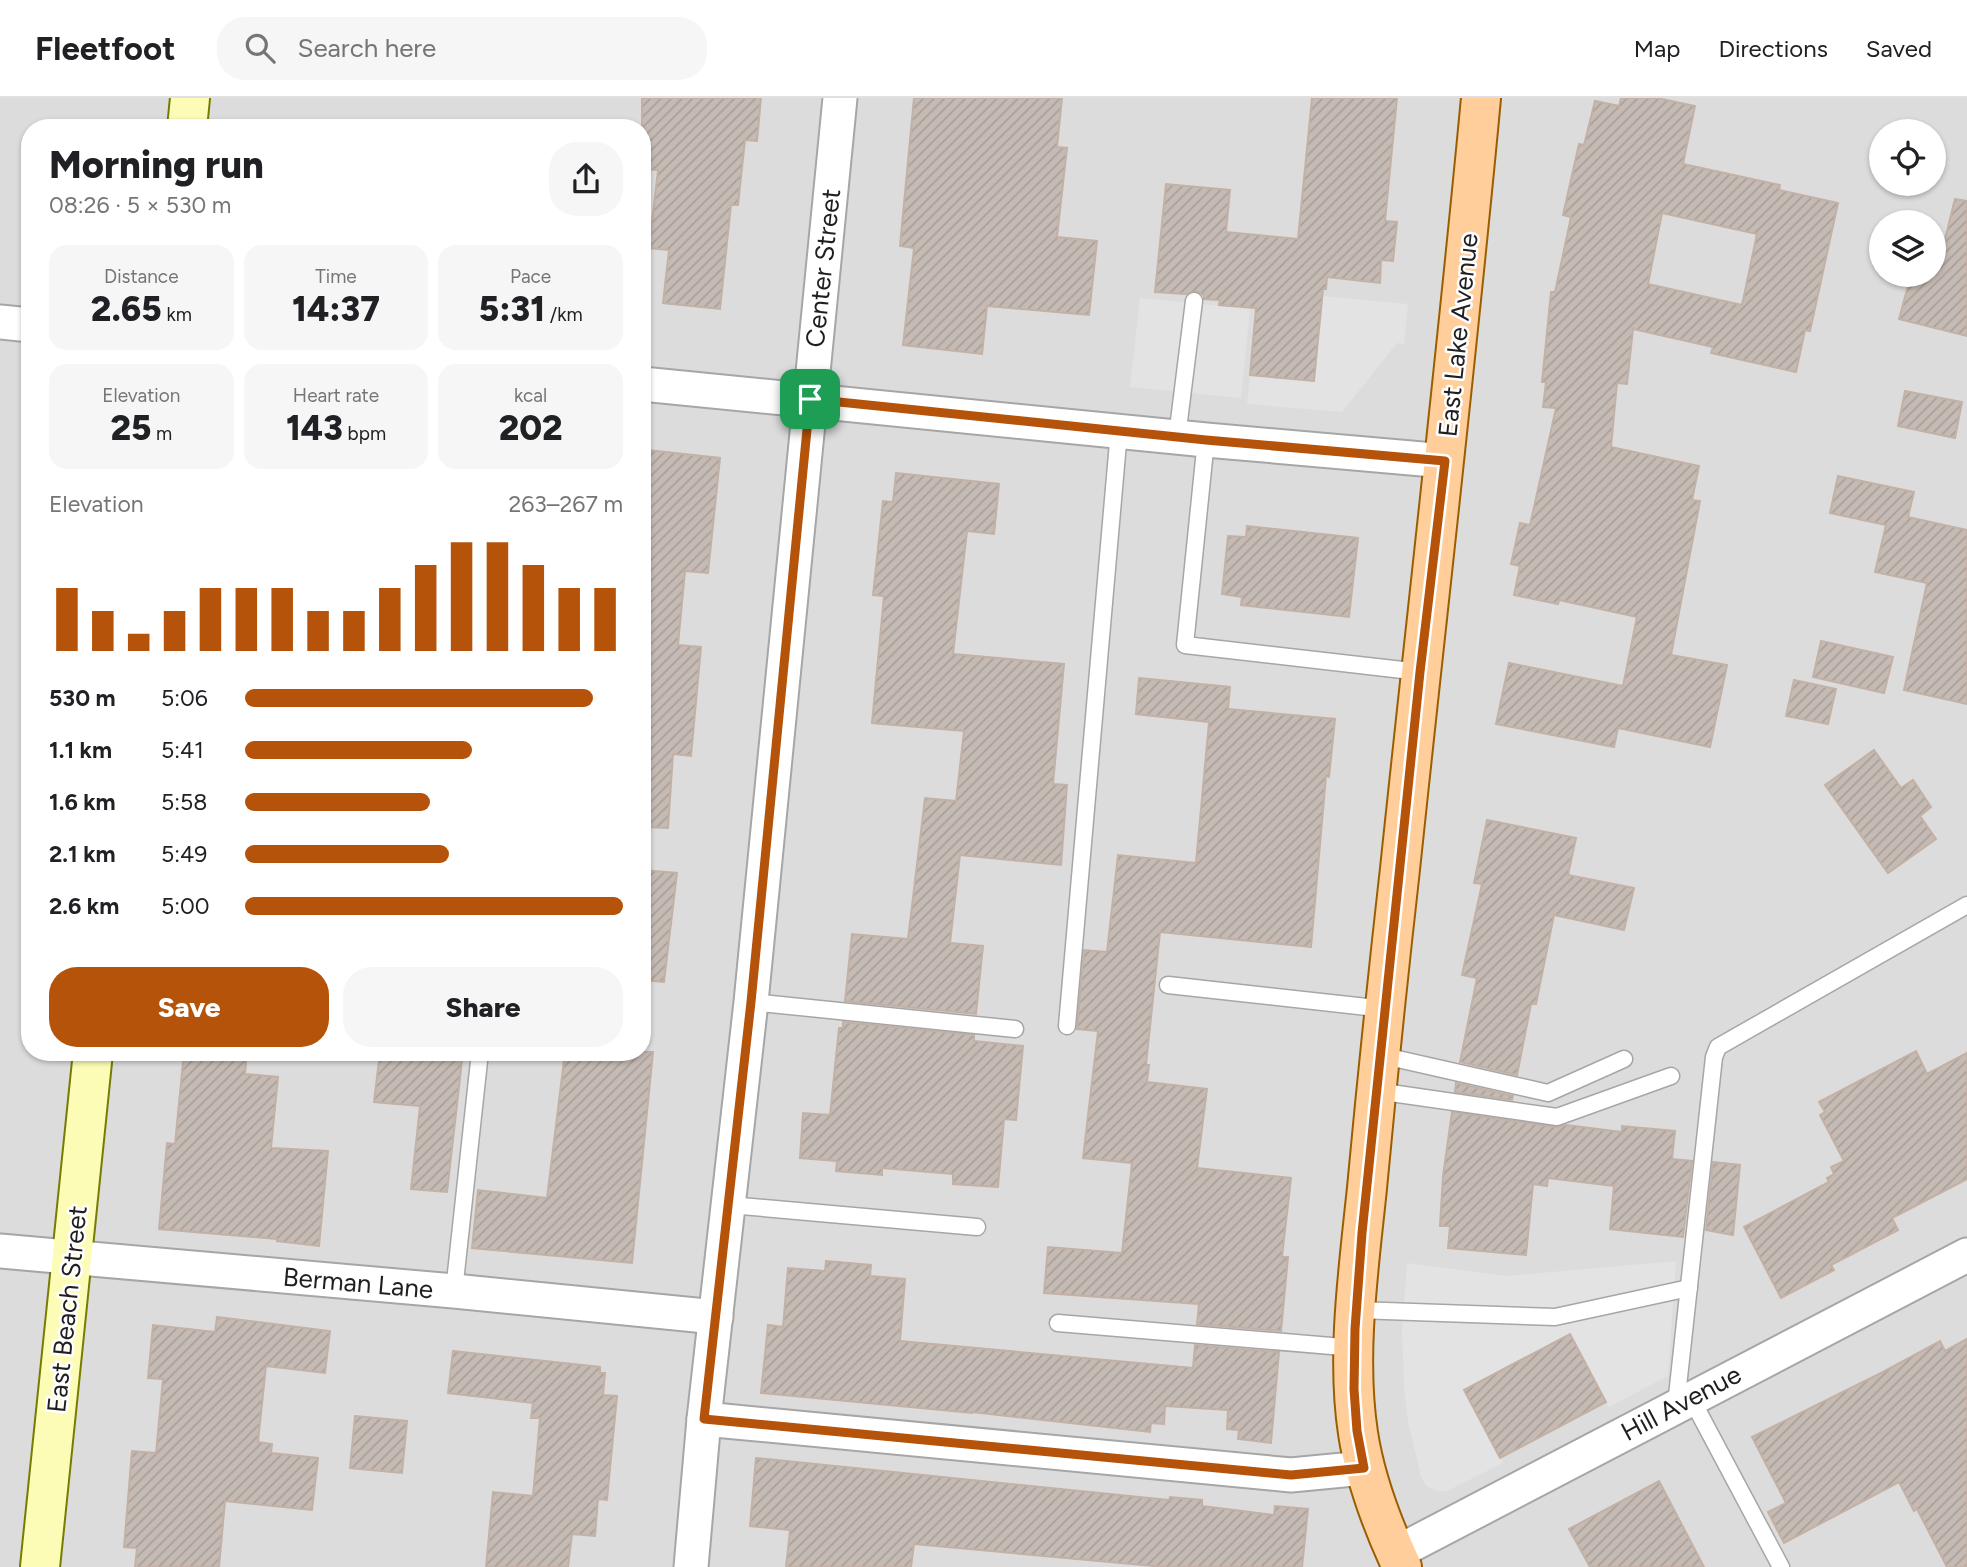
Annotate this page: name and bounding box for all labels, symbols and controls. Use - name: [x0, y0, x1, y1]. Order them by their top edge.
- search box: [217, 17, 707, 80]
- text: Fleetfoot: [35, 29, 175, 68]
- icon: search: [241, 29, 279, 67]
- text: Search here: [297, 32, 436, 64]
- text: Map: [1634, 34, 1680, 63]
- text: Directions: [1718, 34, 1828, 63]
- text: Saved: [1866, 34, 1932, 63]
- map controls: [1869, 119, 1946, 287]
- button: locate: [1869, 119, 1946, 196]
- text: Morning run: [49, 142, 264, 188]
- button: share: [549, 142, 623, 216]
- street label: Center Street: [799, 187, 847, 349]
- text: 08:26 · 5 × 530 m: [49, 191, 231, 219]
- button: layers: [1869, 210, 1946, 287]
- street label: East Lake Avenue: [1431, 232, 1485, 438]
- text: Distance: [104, 265, 179, 288]
- text: Time: [315, 265, 357, 288]
- text: Pace: [510, 265, 551, 288]
- text: 2.65: [91, 288, 162, 330]
- text: 14:37: [292, 288, 380, 330]
- text: 5:31: [479, 288, 545, 330]
- text: km: [162, 303, 192, 326]
- text: /km: [545, 303, 583, 326]
- pin: [780, 369, 840, 429]
- icon: arrive: [791, 380, 829, 418]
- text: Elevation: [102, 384, 180, 407]
- text: Heart rate: [293, 384, 379, 407]
- text: kcal: [514, 384, 547, 407]
- text: 25: [110, 407, 151, 449]
- text: 143: [286, 407, 343, 449]
- text: 202: [499, 407, 563, 449]
- text: m: [151, 422, 172, 445]
- text: bpm: [343, 422, 386, 445]
- text: Elevation: [49, 490, 144, 518]
- text: 263–267 m: [508, 490, 623, 518]
- text: 530 m: [49, 684, 116, 712]
- text: 5:06: [161, 684, 208, 712]
- text: 1.1 km: [49, 736, 112, 764]
- text: 5:41: [161, 736, 204, 764]
- text: 1.6 km: [49, 788, 116, 816]
- text: 5:58: [161, 788, 207, 816]
- text: 2.1 km: [49, 840, 116, 868]
- text: 5:49: [161, 840, 207, 868]
- text: 2.6 km: [49, 892, 119, 920]
- text: 5:00: [161, 892, 210, 920]
- button: Save: [49, 967, 329, 1047]
- button: Share: [343, 967, 623, 1047]
- street label: East Beach Street: [40, 1204, 94, 1414]
- street label: Berman Lane: [282, 1260, 434, 1306]
- street label: Hill Avenue: [1616, 1358, 1746, 1448]

